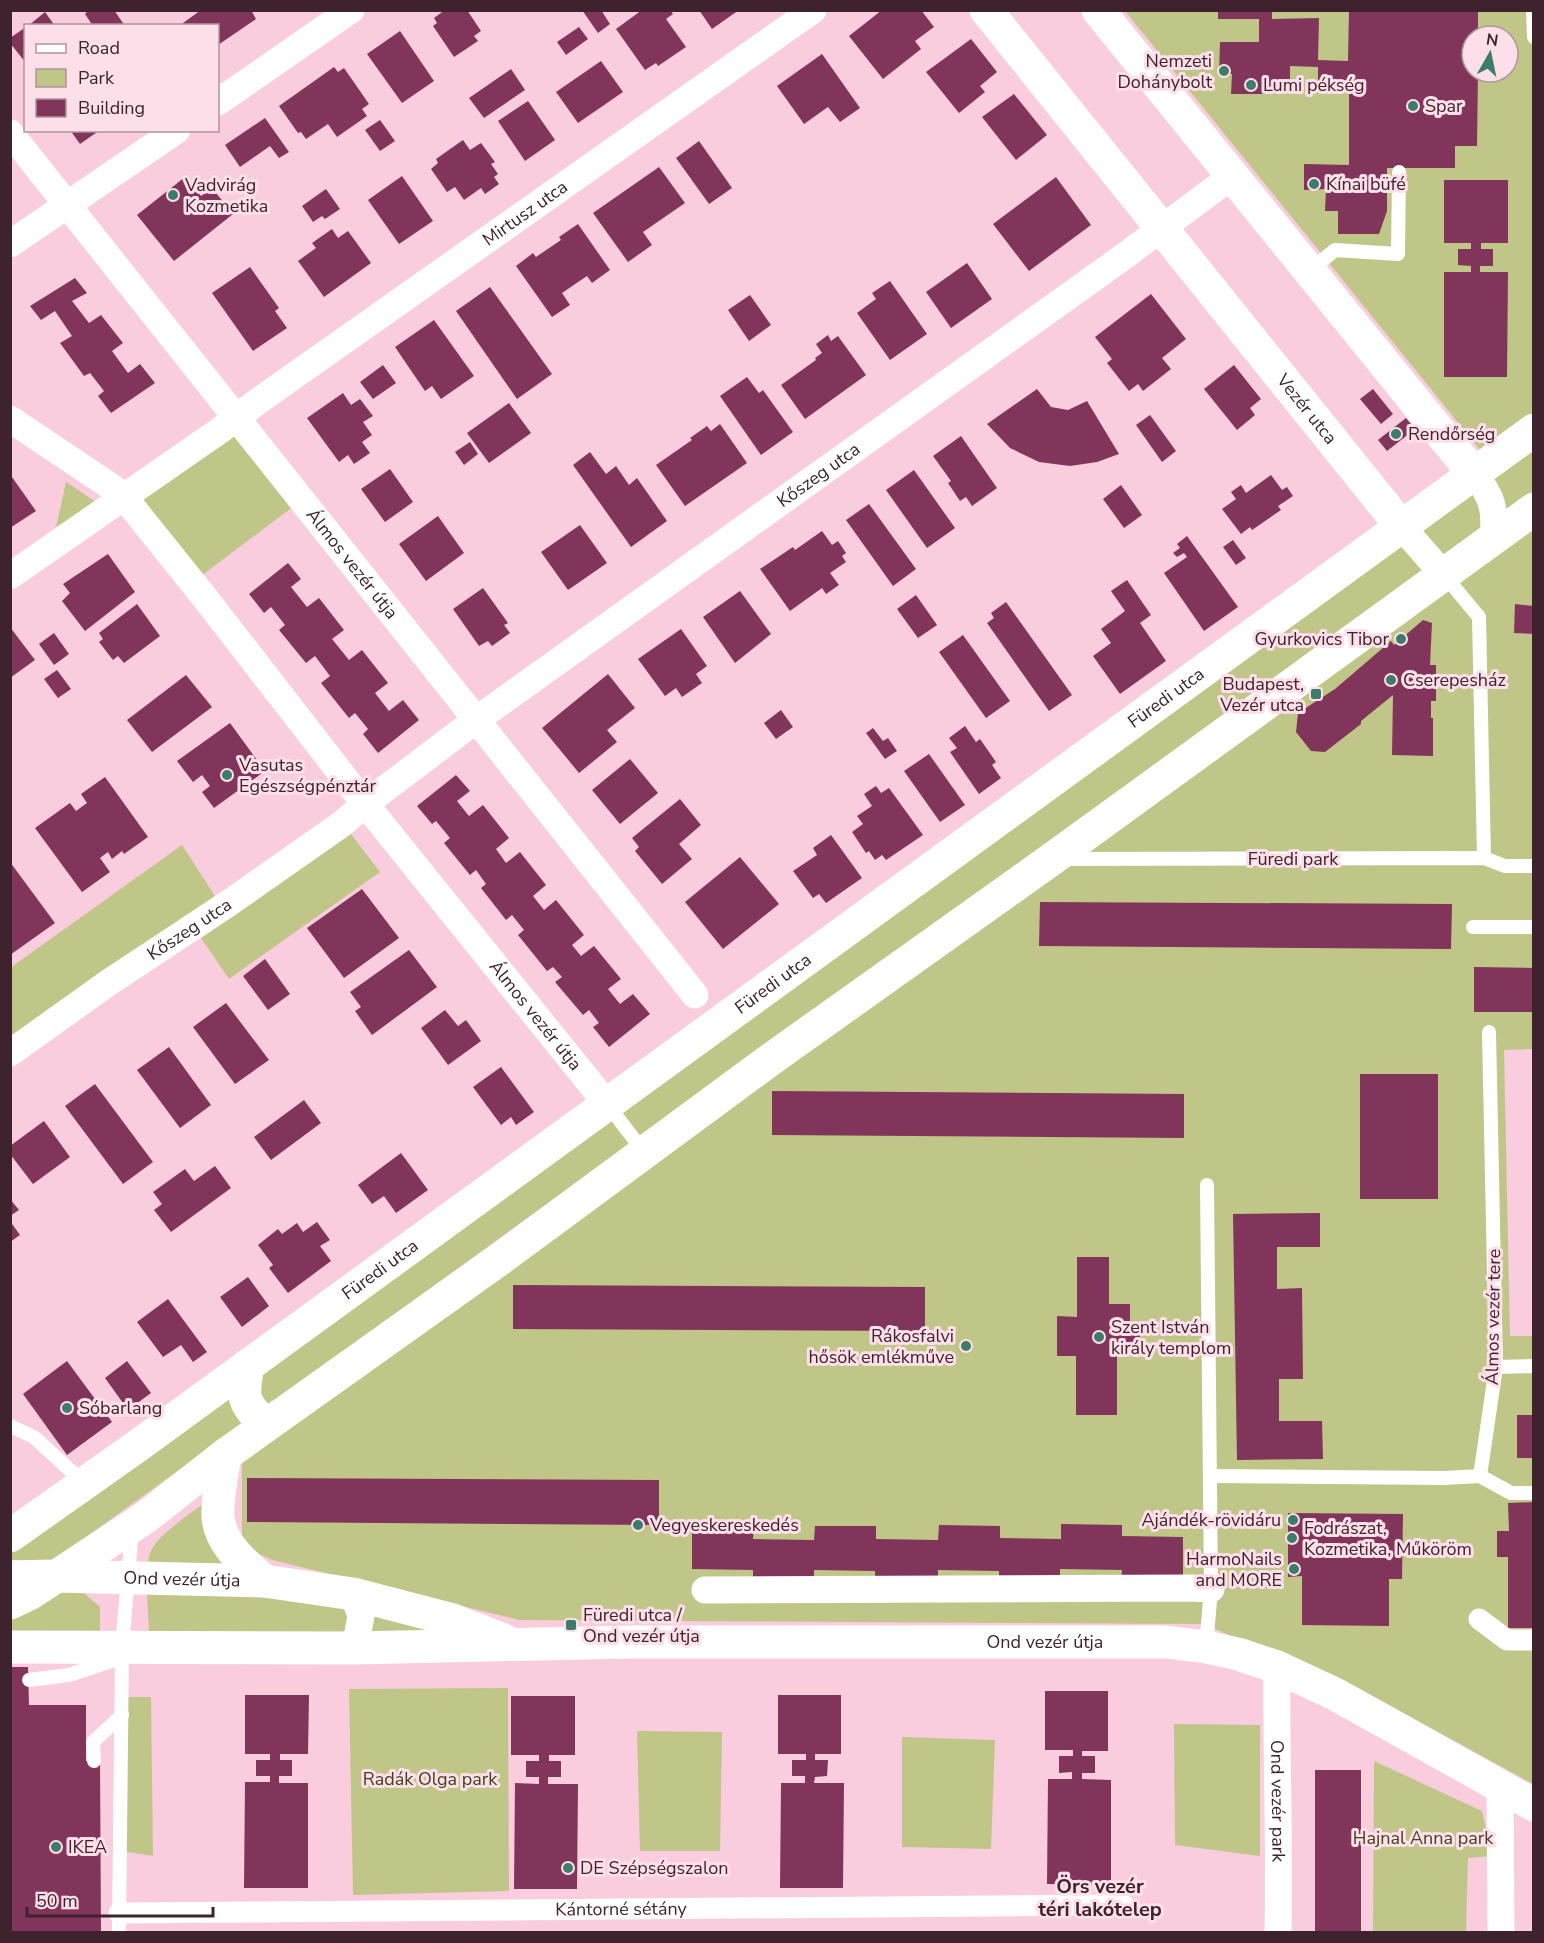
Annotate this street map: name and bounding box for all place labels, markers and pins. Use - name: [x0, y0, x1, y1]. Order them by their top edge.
- place label: Nemzeti Dohánybolt: [1118, 49, 1213, 94]
- marker: Nemzeti Dohánybolt: [1217, 64, 1231, 78]
- place label: Lumi pékség: [1263, 73, 1365, 97]
- marker: Lumi pékség: [1244, 78, 1258, 92]
- place label: Spar: [1425, 94, 1463, 118]
- marker: Spar: [1406, 99, 1420, 113]
- place label: Kínai büfé: [1326, 172, 1406, 196]
- place label: Vadvirág Kozmetika: [184, 173, 268, 218]
- marker: Kínai büfé: [1307, 177, 1321, 191]
- marker: Vadvirág Kozmetika: [166, 188, 180, 202]
- place label: Rendőrség: [1408, 422, 1495, 446]
- marker: Rendőrség: [1389, 427, 1403, 441]
- place label: Gyurkovics Tibor: [1254, 627, 1390, 651]
- marker: Gyurkovics Tibor: [1394, 632, 1408, 646]
- place label: Cserepesház: [1403, 668, 1506, 692]
- place label: Budapest, Vezér utca: [1219, 672, 1304, 717]
- marker: Cserepesház: [1384, 673, 1398, 687]
- marker: Budapest, Vezér utca: [1309, 687, 1323, 701]
- place label: Vasutas Egészségpénztár: [238, 753, 377, 798]
- marker: Vasutas Egészségpénztár: [220, 768, 234, 782]
- place label: Szent István király templom: [1111, 1315, 1231, 1360]
- place label: Rákosfalvi hősök emlékműve: [808, 1324, 954, 1369]
- marker: Szent István király templom: [1092, 1330, 1106, 1344]
- marker: Rákosfalvi hősök emlékműve: [959, 1339, 973, 1353]
- place label: Sóbarlang: [79, 1396, 162, 1420]
- marker: Sóbarlang: [60, 1401, 74, 1415]
- place label: Ajándék-rövidáru: [1141, 1508, 1281, 1532]
- place label: Vegyeskereskedés: [649, 1513, 799, 1537]
- marker: Ajándék-rövidáru: [1286, 1513, 1300, 1527]
- place label: Fodrászat, Kozmetika, Műköröm: [1304, 1516, 1472, 1561]
- marker: Vegyeskereskedés: [631, 1518, 645, 1532]
- marker: Fodrászat, Kozmetika, Műköröm: [1285, 1531, 1299, 1545]
- place label: HarmoNails and MORE: [1186, 1547, 1282, 1592]
- marker: HarmoNails and MORE: [1287, 1562, 1301, 1576]
- place label: Füredi utca / Ond vezér útja: [583, 1603, 700, 1648]
- marker: Füredi utca / Ond vezér útja: [564, 1618, 578, 1632]
- place label: IKEA: [68, 1835, 107, 1859]
- marker: IKEA: [49, 1840, 63, 1854]
- place label: DE Szépségszalon: [580, 1856, 728, 1880]
- marker: DE Szépségszalon: [561, 1861, 575, 1875]

